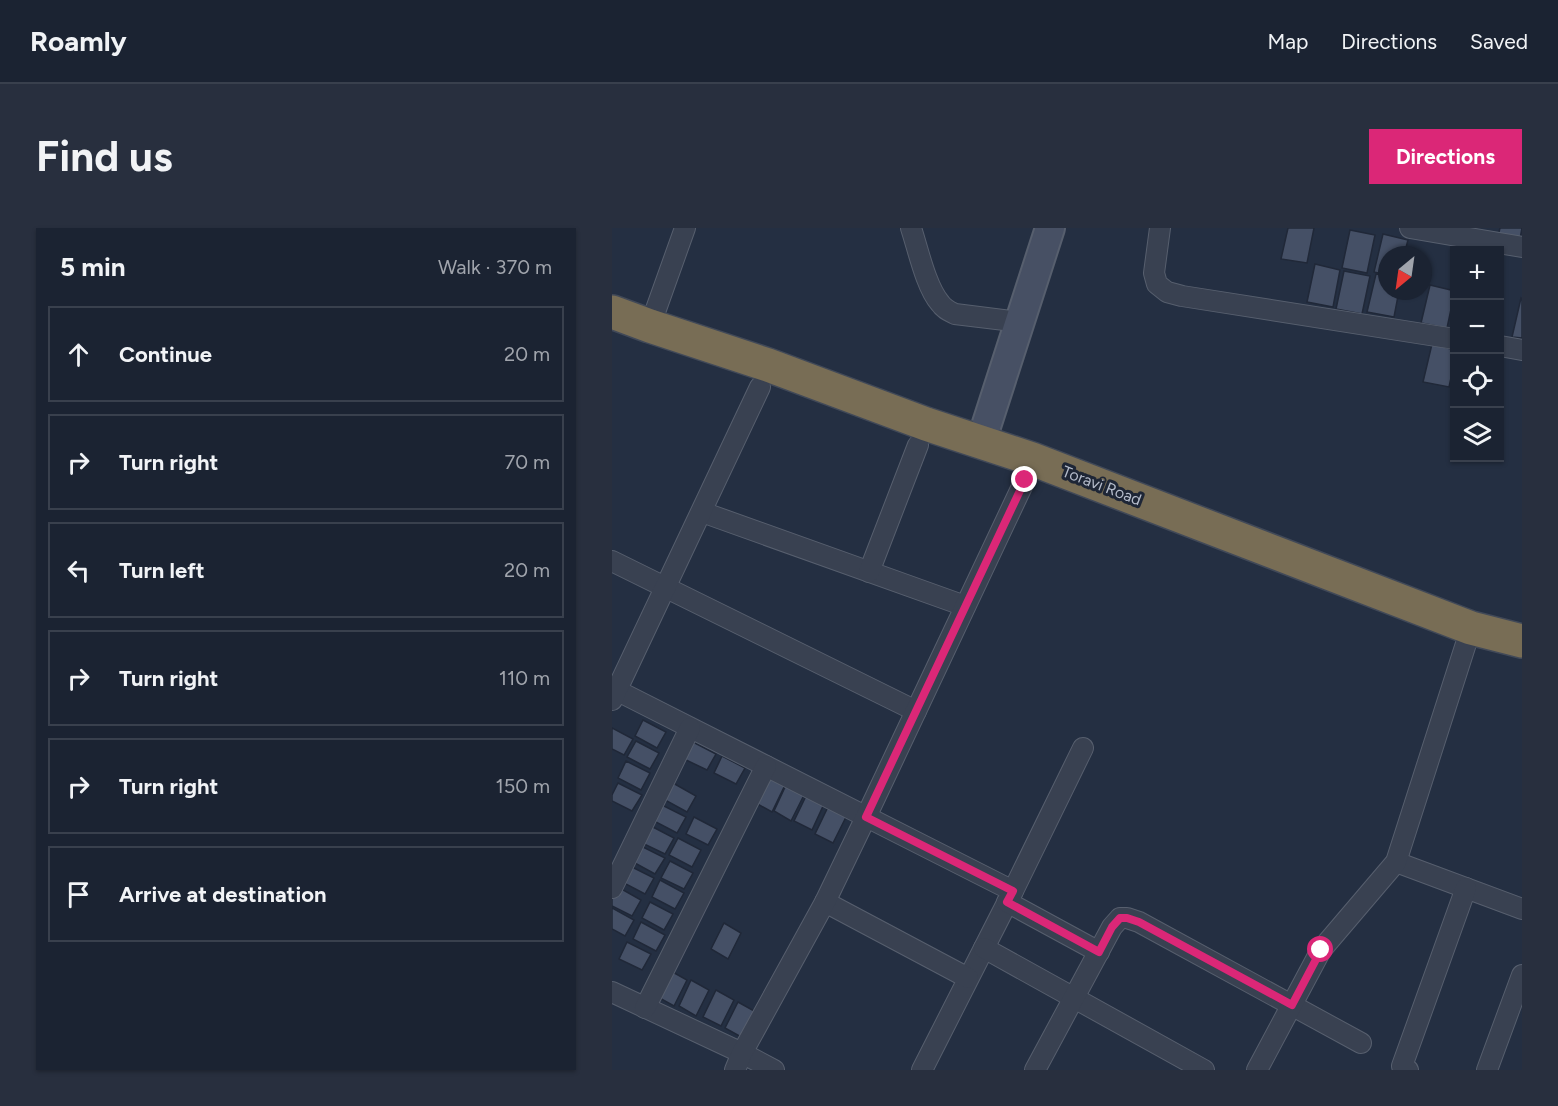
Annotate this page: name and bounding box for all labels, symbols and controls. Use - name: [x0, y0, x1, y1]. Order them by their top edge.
- text: Roamly: [30, 24, 127, 58]
- text: Map: [1267, 29, 1308, 54]
- text: Directions: [1341, 29, 1437, 54]
- text: Saved: [1470, 29, 1528, 54]
- button: Directions: [1369, 129, 1522, 184]
- text: Find us: [36, 131, 173, 182]
- north arrow: [1378, 246, 1432, 300]
- map controls: [1450, 246, 1504, 462]
- button: +: [1450, 246, 1504, 300]
- text: 5 min: [60, 251, 126, 283]
- text: Walk · 370 m: [438, 255, 552, 279]
- button: −: [1450, 300, 1504, 354]
- icon: ahead: [62, 338, 95, 371]
- text: Continue: [119, 341, 212, 368]
- text: 20 m: [504, 342, 550, 366]
- button: locate: [1450, 354, 1504, 408]
- button: layers: [1450, 408, 1504, 462]
- icon: right: [62, 446, 95, 479]
- text: Turn right: [119, 449, 218, 476]
- text: 70 m: [504, 450, 550, 474]
- street label: Toravi Road: [1059, 462, 1144, 509]
- route end: [1011, 466, 1037, 492]
- icon: left: [62, 554, 95, 587]
- text: Turn left: [119, 557, 205, 584]
- text: 20 m: [504, 558, 550, 582]
- icon: right: [62, 662, 95, 695]
- text: Turn right: [119, 665, 218, 692]
- text: 110 m: [499, 666, 550, 690]
- icon: right: [62, 770, 95, 803]
- text: Turn right: [119, 773, 218, 800]
- text: 150 m: [495, 774, 550, 798]
- icon: arrive: [62, 878, 95, 911]
- text: Arrive at destination: [119, 881, 327, 908]
- route start: [1307, 936, 1333, 962]

